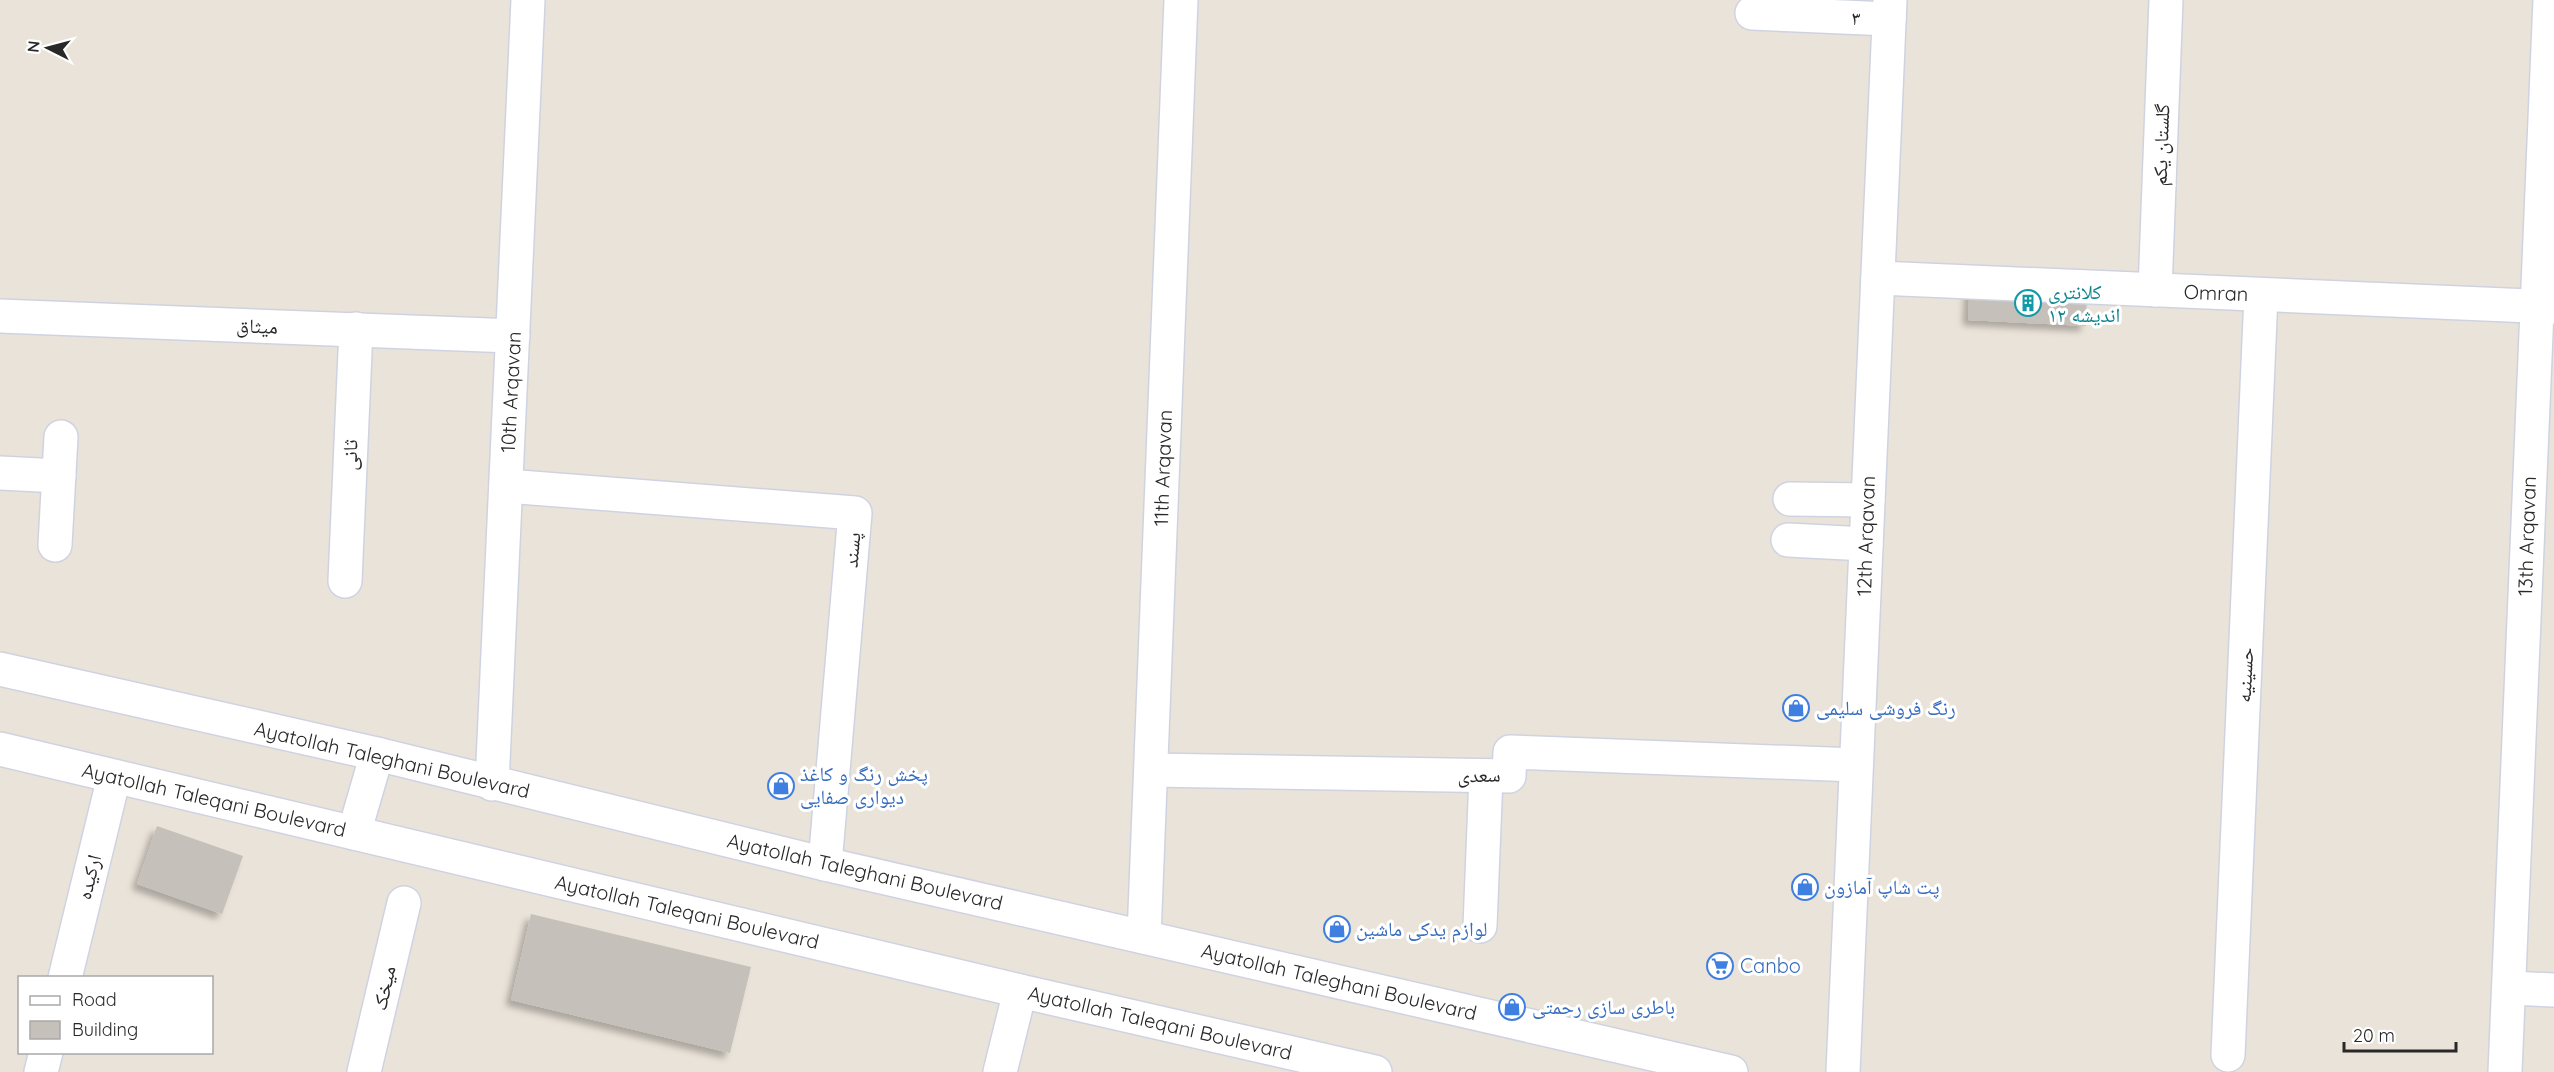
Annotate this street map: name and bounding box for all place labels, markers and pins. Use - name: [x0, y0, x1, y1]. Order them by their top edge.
- place label: کلانتری ۱۲ اندیشه: [2048, 279, 2120, 327]
- building icon: کلانتری ۱۲ اندیشه: [2013, 288, 2043, 318]
- shop icon: رنگ فروشی سلیمی: [1781, 693, 1811, 723]
- place label: رنگ فروشی سلیمی: [1816, 695, 1956, 720]
- place label: پخش رنگ و کاغذ دیواری صفایی: [800, 761, 928, 809]
- shop icon: پخش رنگ و کاغذ دیواری صفایی: [766, 771, 796, 801]
- shop icon: پت شاپ آمازون: [1790, 872, 1820, 902]
- place label: پت شاپ آمازون: [1824, 874, 1940, 899]
- shop icon: لوازم یدکی ماشین: [1322, 914, 1352, 944]
- place label: لوازم یدکی ماشین: [1356, 916, 1487, 943]
- supermarket icon: Canbo: [1705, 951, 1735, 981]
- place label: Canbo: [1740, 953, 1801, 978]
- shop icon: باطری سازی رحمتی: [1497, 992, 1527, 1022]
- place label: باطری سازی رحمتی: [1532, 994, 1675, 1019]

